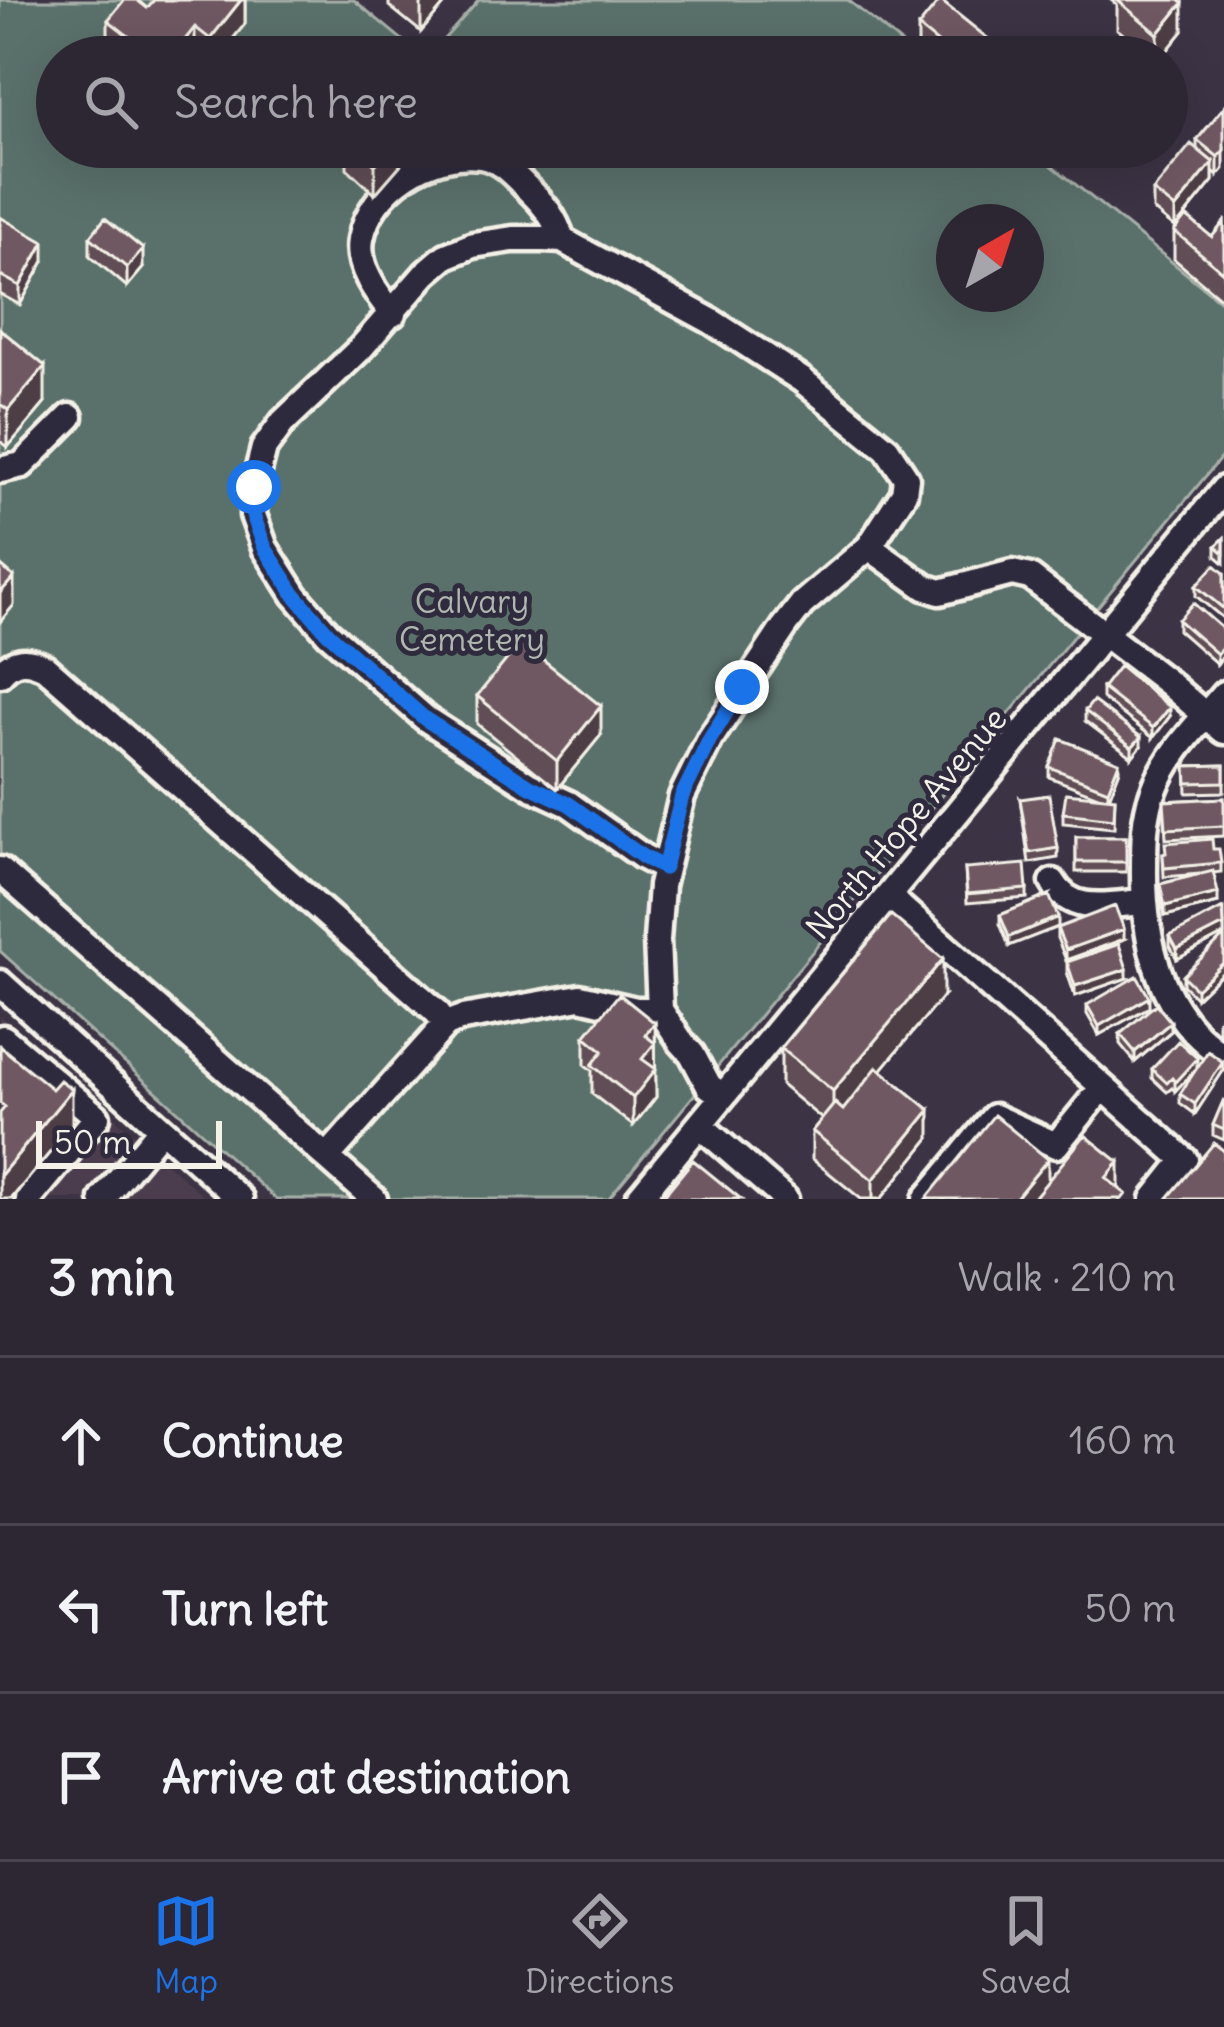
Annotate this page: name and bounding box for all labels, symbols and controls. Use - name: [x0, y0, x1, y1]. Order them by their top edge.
- search box: [36, 36, 1188, 168]
- icon: search: [78, 69, 144, 135]
- text: Search here: [174, 74, 418, 130]
- north arrow: [936, 204, 1044, 312]
- route start: [227, 460, 281, 514]
- park label: Calvary Cemetery: [399, 580, 545, 660]
- route end: [715, 660, 769, 714]
- street label: North Hope Avenue: [797, 698, 1015, 948]
- scale bar: [36, 1115, 222, 1168]
- text: 50 m: [54, 1121, 131, 1163]
- text: 3 min: [48, 1245, 175, 1309]
- text: Walk · 210 m: [958, 1253, 1176, 1302]
- icon: ahead: [48, 1408, 114, 1474]
- text: Continue: [162, 1413, 344, 1469]
- text: 160 m: [1069, 1416, 1176, 1465]
- icon: left: [48, 1576, 114, 1642]
- text: Turn left: [162, 1581, 328, 1637]
- text: 50 m: [1084, 1584, 1176, 1633]
- icon: arrive: [48, 1744, 114, 1810]
- text: Arrive at destination: [162, 1749, 571, 1805]
- tab: Map: [153, 1888, 219, 2002]
- tab: Directions: [525, 1888, 674, 2002]
- tab: Saved: [981, 1888, 1071, 2002]

